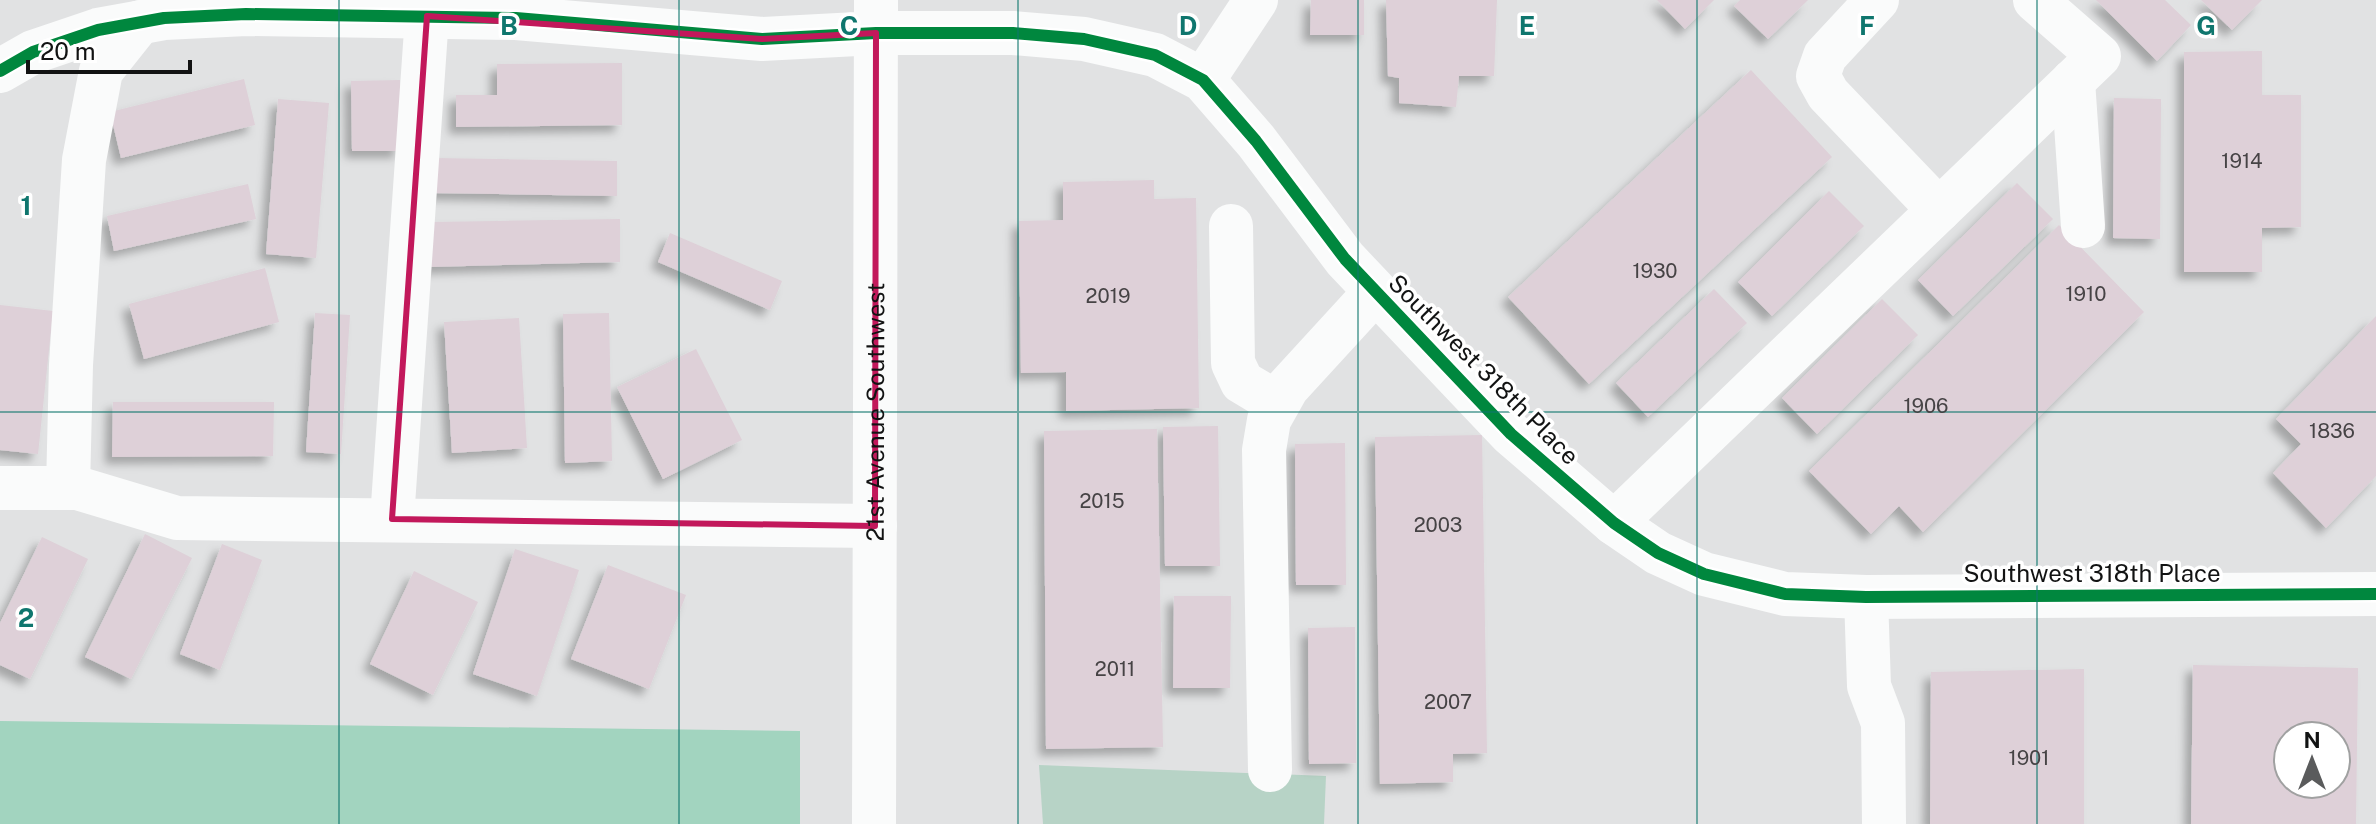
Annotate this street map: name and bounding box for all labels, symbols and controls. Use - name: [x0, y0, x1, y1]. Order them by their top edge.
- text: B: [500, 10, 518, 41]
- text: C: [840, 10, 858, 41]
- text: D: [1179, 10, 1197, 41]
- text: E: [1519, 10, 1535, 41]
- text: F: [1859, 10, 1875, 41]
- text: G: [2196, 10, 2216, 41]
- scale bar: [28, 24, 190, 74]
- text: 20 m: [40, 37, 96, 65]
- house number: 1914: [2221, 149, 2263, 173]
- text: 1: [20, 190, 32, 221]
- house number: 1930: [1632, 259, 1678, 283]
- street label: Southwest 318th Place: [1383, 268, 1585, 470]
- house number: 1910: [2065, 282, 2107, 306]
- street label: 21st Avenue Southwest: [861, 283, 889, 541]
- house number: 2019: [1086, 284, 1130, 308]
- house number: 1906: [1903, 394, 1949, 418]
- house number: 1836: [2309, 419, 2355, 443]
- house number: 2015: [1079, 489, 1125, 513]
- house number: 2003: [1414, 513, 1462, 537]
- street label: Southwest 318th Place: [1963, 559, 2221, 587]
- text: 2: [18, 602, 34, 633]
- house number: 2011: [1095, 657, 1135, 681]
- house number: 2007: [1424, 690, 1472, 714]
- north arrow: [2272, 720, 2352, 800]
- text: N: [2303, 727, 2321, 753]
- house number: 1901: [2009, 746, 2049, 770]

